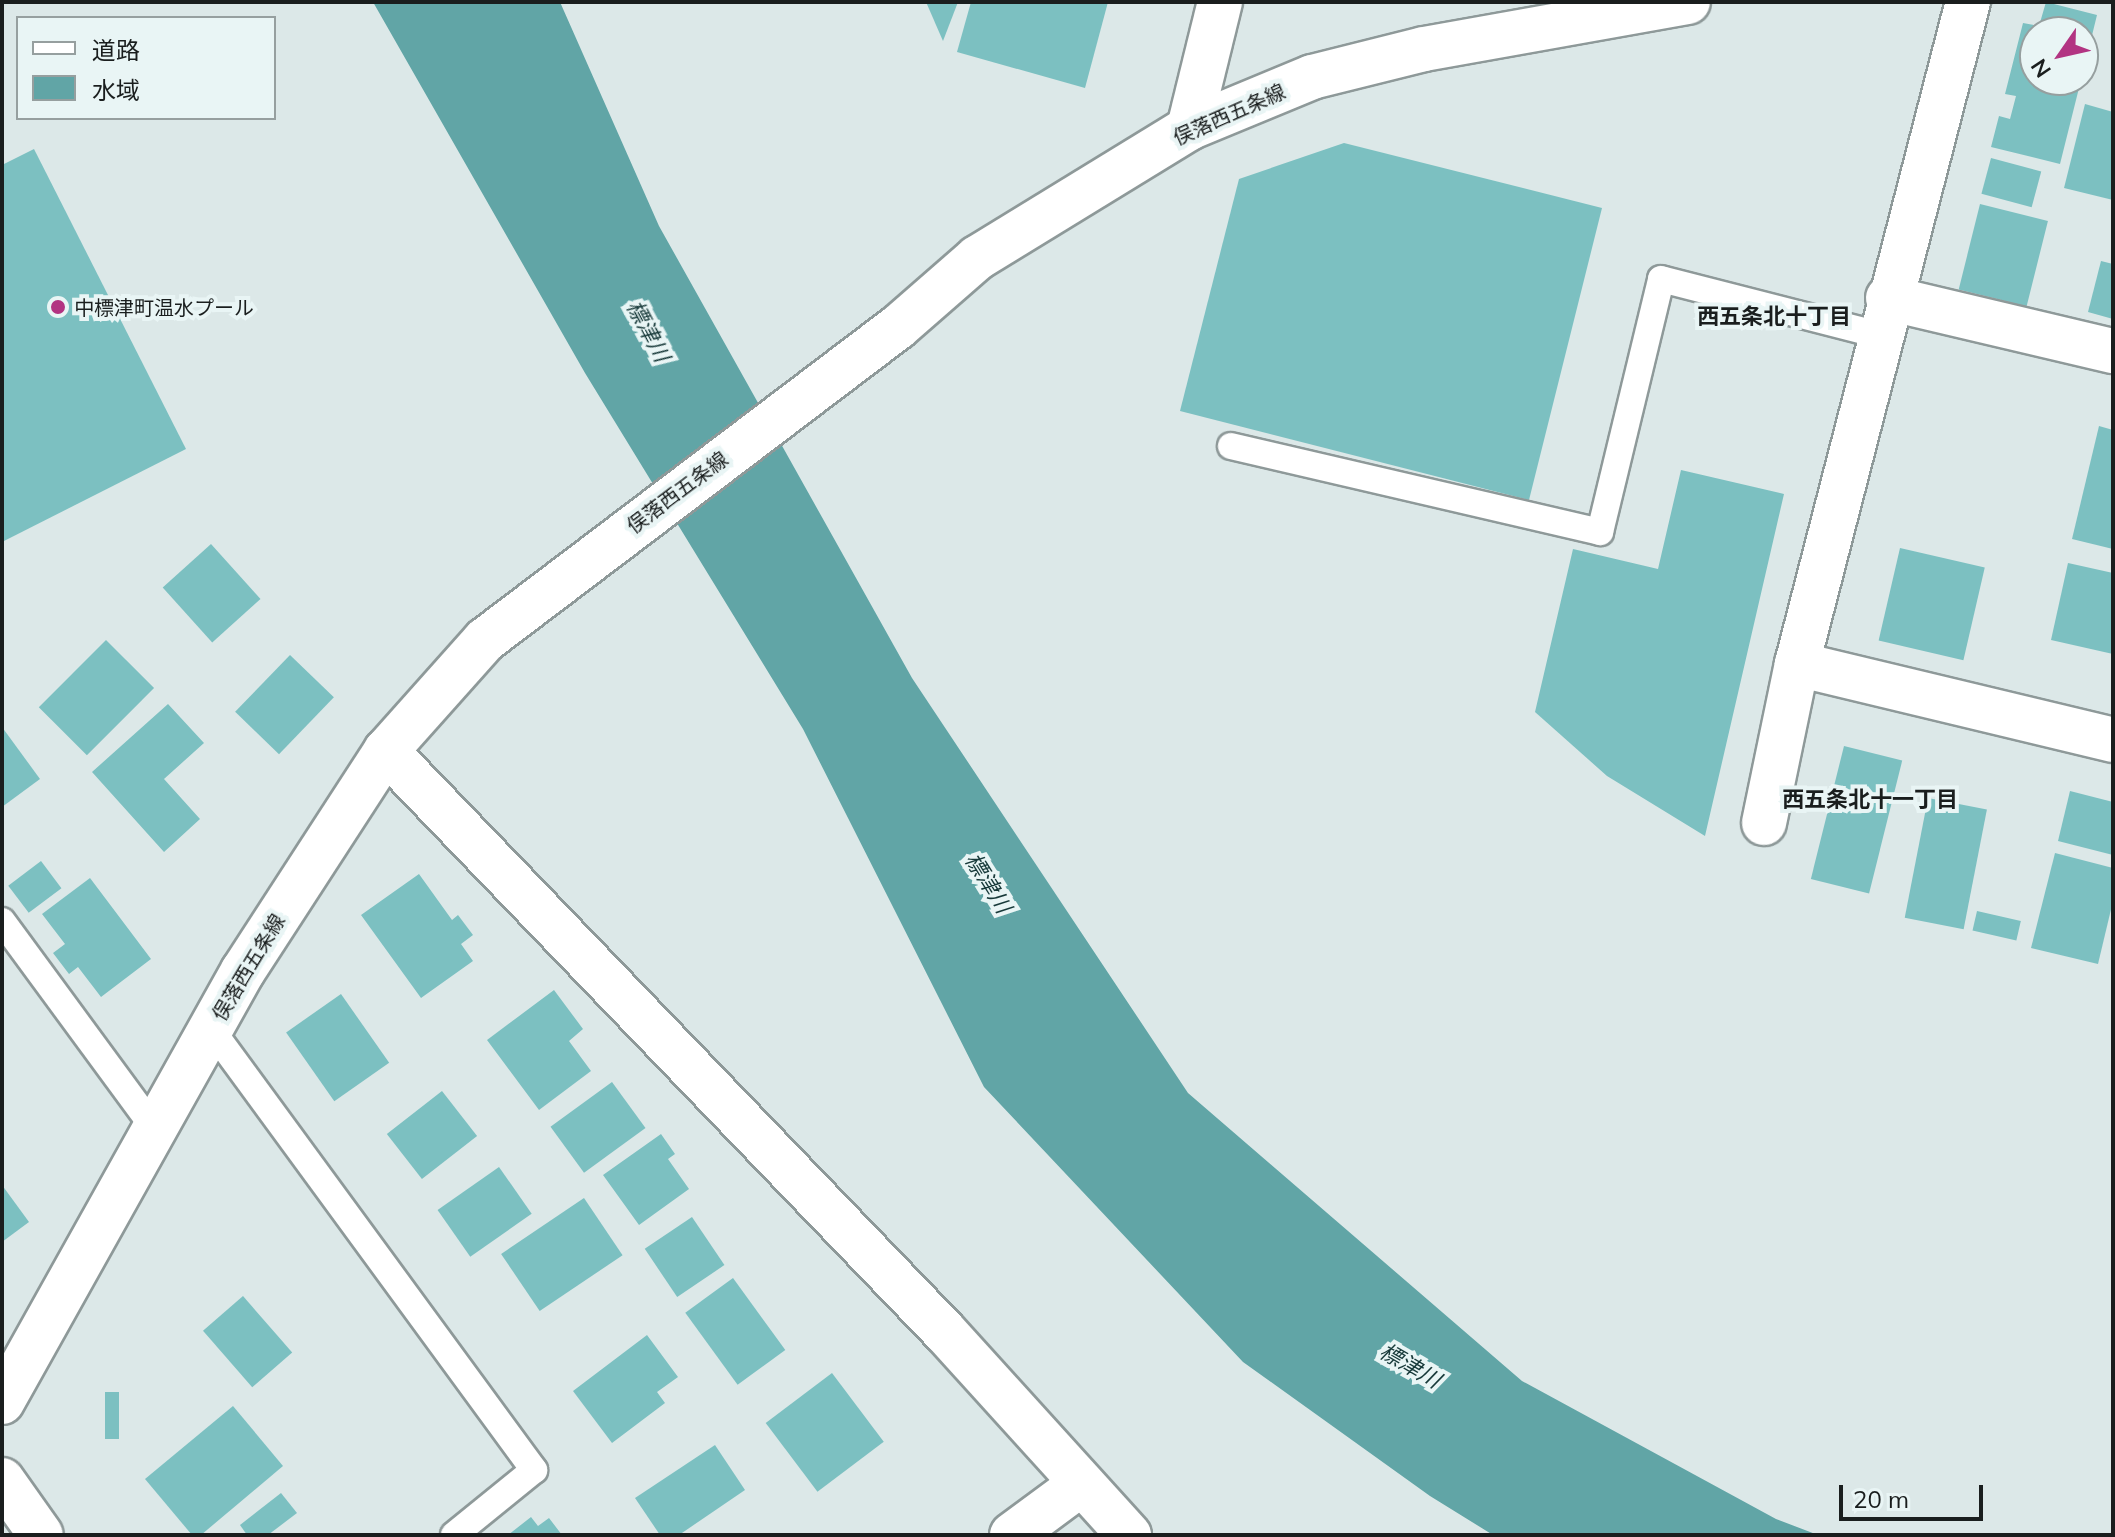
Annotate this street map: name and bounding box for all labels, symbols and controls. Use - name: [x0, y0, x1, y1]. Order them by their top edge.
- legend: [16, 16, 276, 120]
- north arrow: [2019, 16, 2099, 96]
- text: 道路: [92, 35, 140, 65]
- text: N: [2025, 54, 2057, 83]
- text: 水域: [92, 75, 140, 105]
- street label: 俣落西五条線: [1169, 79, 1289, 149]
- place label: 中標津町温水プール: [74, 295, 254, 319]
- water label: 標津川: [621, 296, 675, 366]
- marker: 中標津町温水プール: [49, 298, 67, 316]
- district label: 西五条北十丁目: [1697, 304, 1851, 330]
- street label: 俣落西五条線: [622, 446, 732, 538]
- district label: 西五条北十一丁目: [1782, 787, 1958, 813]
- water label: 標津川: [959, 848, 1017, 918]
- street label: 俣落西五条線: [207, 909, 289, 1025]
- water label: 標津川: [1375, 1338, 1445, 1394]
- scale bar: [1843, 1469, 1987, 1519]
- text: 20 m: [1853, 1484, 1909, 1514]

